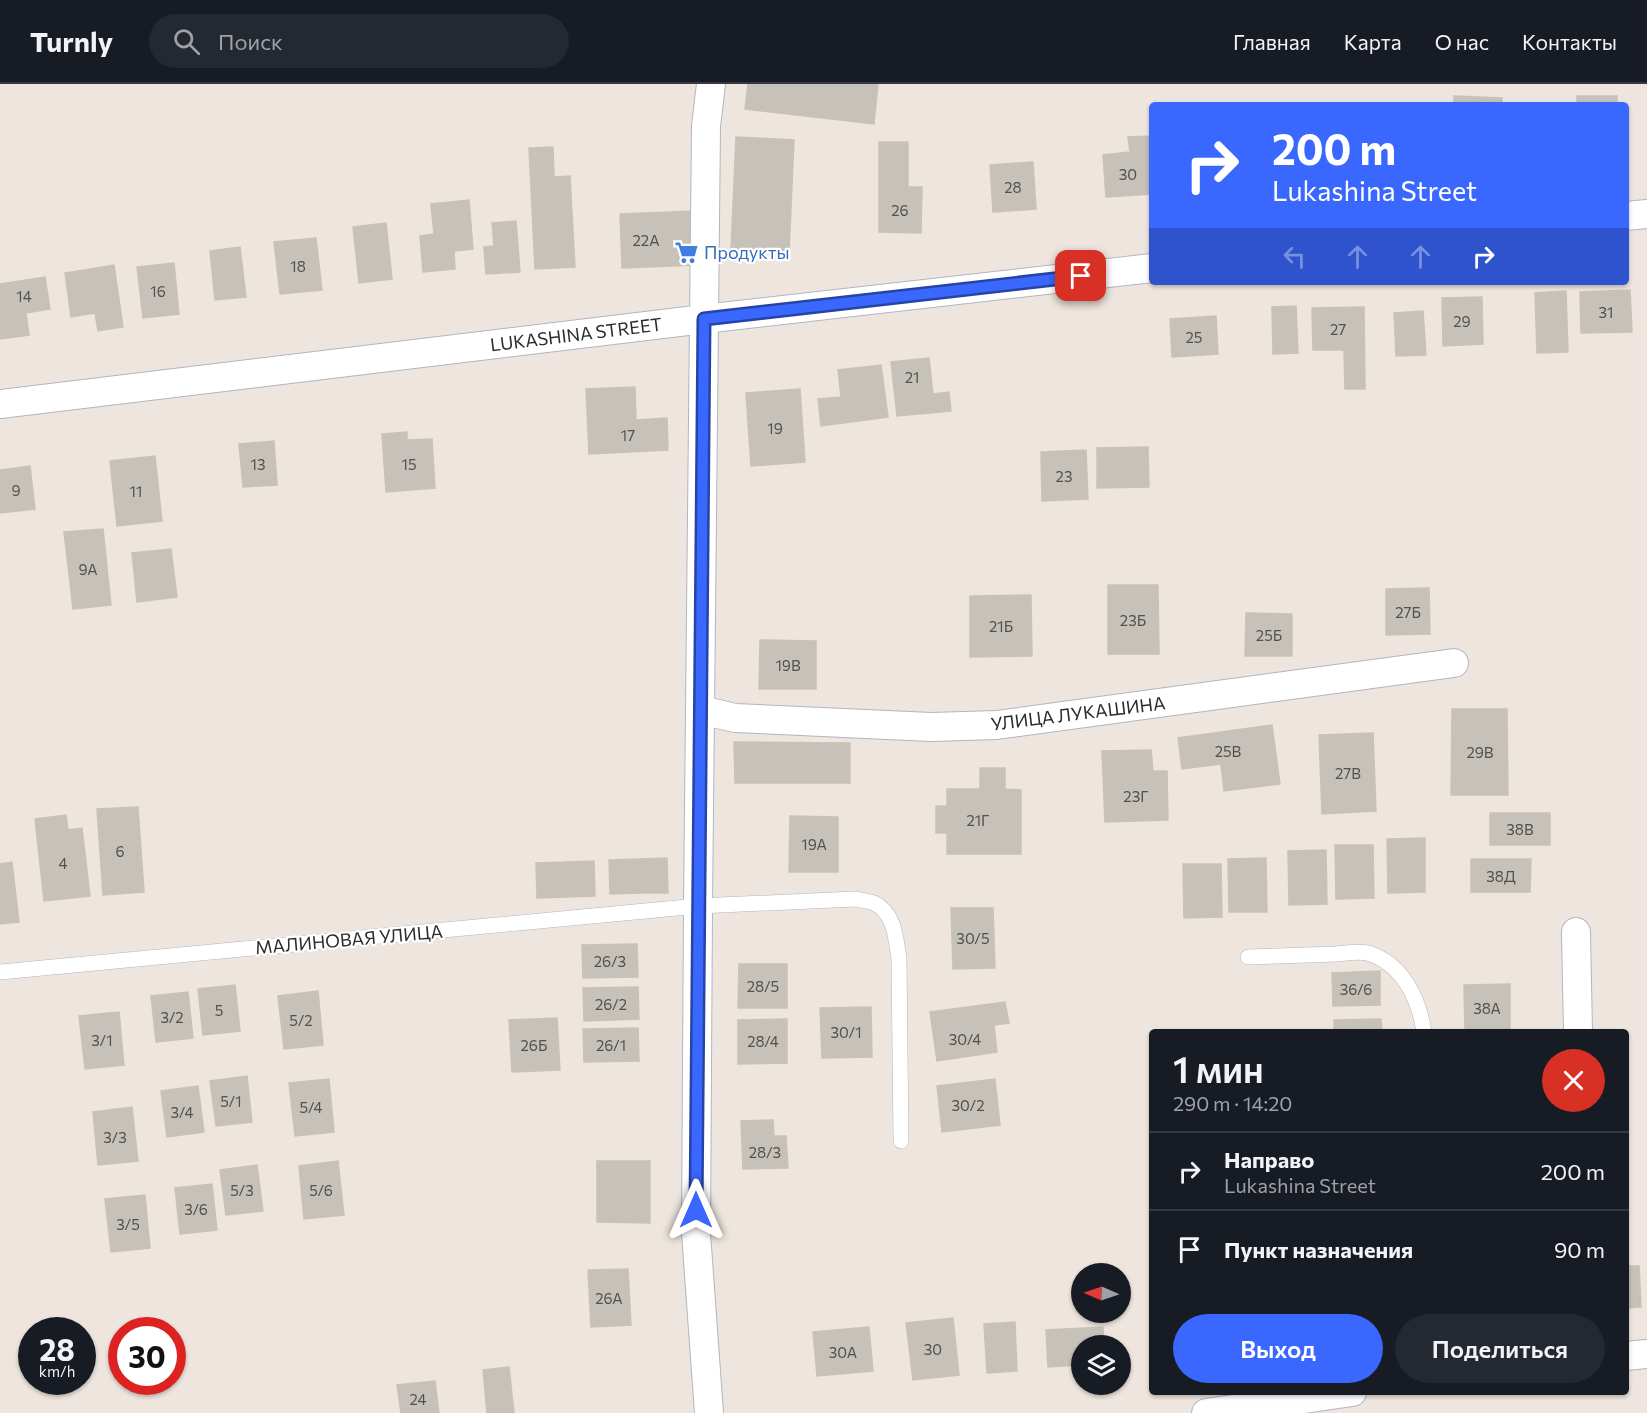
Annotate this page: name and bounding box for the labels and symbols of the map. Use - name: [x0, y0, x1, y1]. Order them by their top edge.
- house number: 30: [1119, 165, 1137, 183]
- house number: 28: [1004, 178, 1022, 196]
- house number: 26: [891, 201, 909, 219]
- house number: 22А: [633, 231, 660, 249]
- supermarket icon: Продукты: [673, 239, 699, 265]
- place label: Продукты: [704, 241, 789, 263]
- pin: [1055, 250, 1106, 301]
- house number: 18: [290, 257, 306, 275]
- house number: 16: [150, 282, 166, 300]
- house number: 14: [16, 287, 32, 305]
- house number: 31: [1599, 303, 1613, 321]
- house number: 29: [1453, 312, 1471, 330]
- street label: LUKASHINA STREET: [489, 313, 663, 355]
- house number: 27: [1330, 320, 1346, 338]
- house number: 25: [1186, 328, 1202, 346]
- house number: 21: [905, 368, 919, 386]
- house number: 19: [767, 419, 783, 437]
- house number: 17: [621, 426, 635, 444]
- house number: 13: [251, 455, 265, 473]
- house number: 15: [401, 455, 417, 473]
- house number: 23: [1056, 467, 1072, 485]
- house number: 9: [11, 481, 21, 499]
- house number: 11: [130, 482, 142, 500]
- house number: 9А: [78, 560, 98, 578]
- house number: 27Б: [1395, 603, 1421, 621]
- house number: 23Б: [1120, 611, 1146, 629]
- house number: 21Б: [989, 617, 1013, 635]
- house number: 25Б: [1256, 626, 1282, 644]
- house number: 19В: [775, 656, 801, 674]
- street label: УЛИЦА ЛУКАШИНА: [989, 691, 1167, 735]
- house number: 25В: [1215, 742, 1242, 760]
- house number: 29В: [1466, 743, 1494, 761]
- house number: 27В: [1335, 764, 1361, 782]
- house number: 23Г: [1123, 787, 1149, 805]
- house number: 21Г: [966, 811, 990, 829]
- house number: 38В: [1506, 820, 1534, 838]
- house number: 19А: [801, 835, 827, 853]
- house number: 6: [115, 842, 125, 860]
- house number: 4: [59, 854, 68, 872]
- house number: 38Д: [1486, 867, 1516, 885]
- street label: МАЛИНОВАЯ УЛИЦА: [254, 920, 444, 958]
- house number: 30/5: [956, 929, 990, 947]
- house number: 26/3: [594, 952, 626, 970]
- house number: 28/5: [747, 977, 779, 995]
- house number: 36/6: [1340, 980, 1372, 998]
- house number: 26/2: [595, 995, 627, 1013]
- house number: 38А: [1473, 999, 1501, 1017]
- house number: 5: [215, 1001, 223, 1019]
- house number: 3/2: [160, 1008, 184, 1026]
- house number: 5/2: [289, 1011, 313, 1029]
- house number: 30/1: [830, 1023, 862, 1041]
- house number: 30/4: [949, 1030, 981, 1048]
- house number: 3/1: [91, 1031, 113, 1049]
- house number: 28/4: [747, 1032, 779, 1050]
- house number: 26Б: [521, 1036, 547, 1054]
- house number: 26/1: [596, 1036, 626, 1054]
- house number: 5/1: [220, 1092, 242, 1110]
- house number: 30/2: [951, 1096, 985, 1114]
- house number: 5/4: [300, 1098, 322, 1116]
- house number: 3/4: [171, 1103, 193, 1121]
- house number: 3/3: [103, 1128, 127, 1146]
- house number: 28/3: [749, 1143, 781, 1161]
- position arrow: [664, 1178, 728, 1242]
- house number: 5/3: [230, 1181, 254, 1199]
- house number: 5/6: [309, 1181, 333, 1199]
- house number: 3/6: [184, 1200, 208, 1218]
- house number: 3/5: [116, 1215, 140, 1233]
- north arrow: [1071, 1263, 1131, 1323]
- house number: 26А: [595, 1289, 623, 1307]
- speed limit sign: 30: [108, 1317, 186, 1395]
- house number: 30: [924, 1340, 942, 1358]
- house number: 30А: [829, 1343, 857, 1361]
- house number: 24: [409, 1390, 427, 1408]

